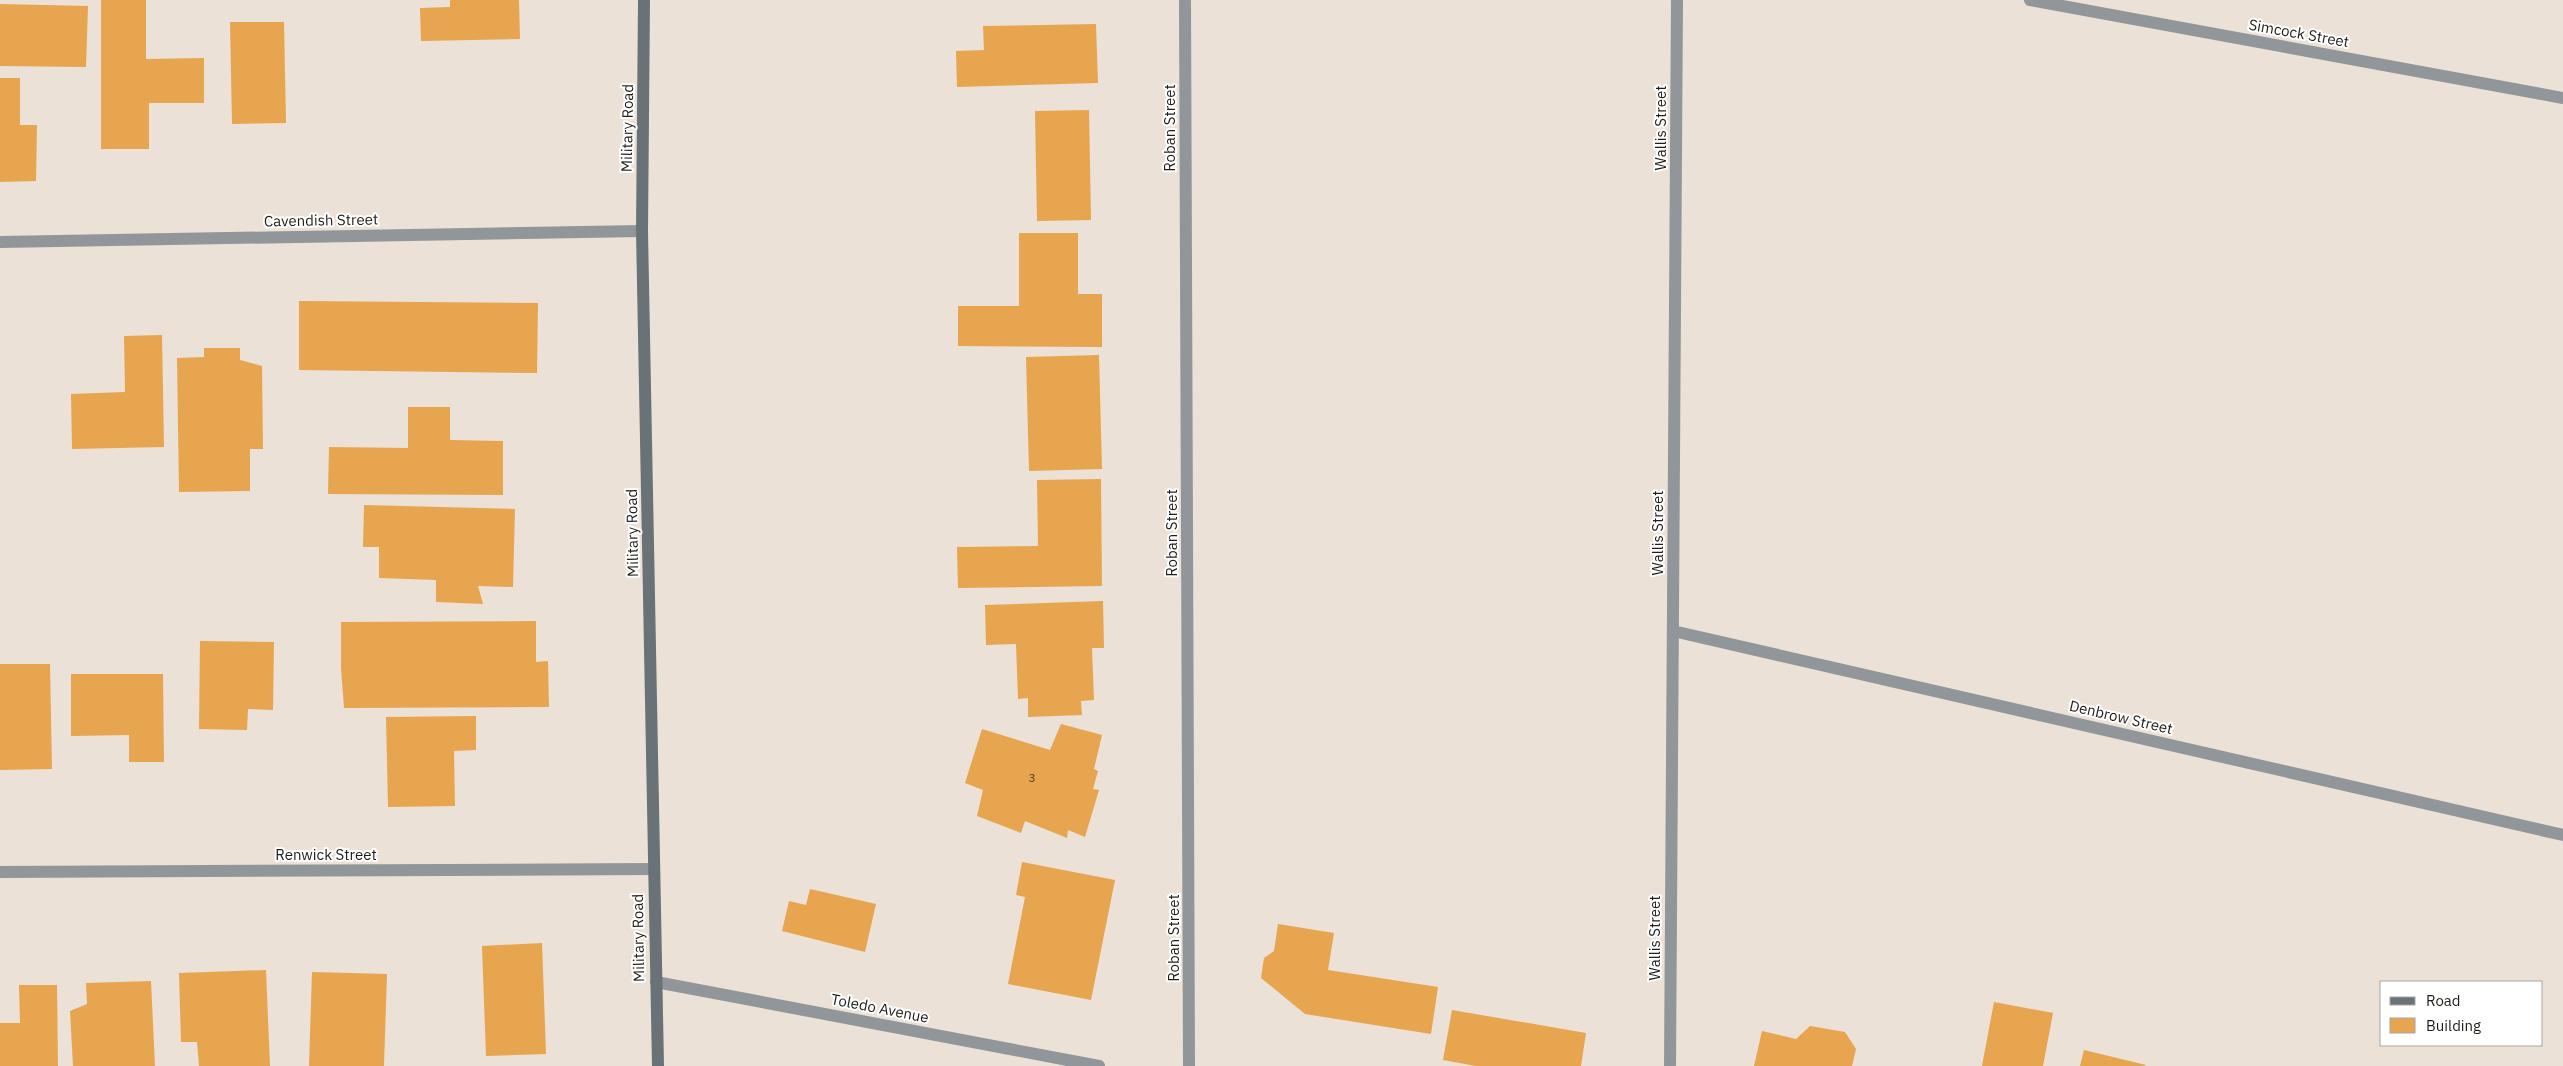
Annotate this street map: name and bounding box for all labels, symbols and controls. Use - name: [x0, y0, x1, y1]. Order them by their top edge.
- street label: Simcock Street: [2247, 15, 2351, 51]
- street label: Military Road: [617, 84, 637, 172]
- street label: Roban Street: [1160, 84, 1179, 172]
- street label: Wallis Street: [1651, 85, 1670, 171]
- street label: Cavendish Street: [264, 210, 378, 230]
- street label: Military Road: [622, 489, 642, 577]
- street label: Roban Street: [1162, 489, 1181, 577]
- street label: Wallis Street: [1648, 490, 1667, 576]
- street label: Denbrow Street: [2067, 696, 2175, 738]
- house number: 3: [1028, 770, 1036, 785]
- street label: Renwick Street: [275, 845, 377, 864]
- street label: Military Road: [628, 894, 648, 982]
- street label: Roban Street: [1164, 894, 1183, 982]
- street label: Wallis Street: [1645, 895, 1664, 981]
- legend: [2380, 981, 2543, 1046]
- street label: Toledo Avenue: [830, 989, 930, 1027]
- text: Road: [2426, 991, 2461, 1010]
- text: Building: [2426, 1016, 2481, 1035]

